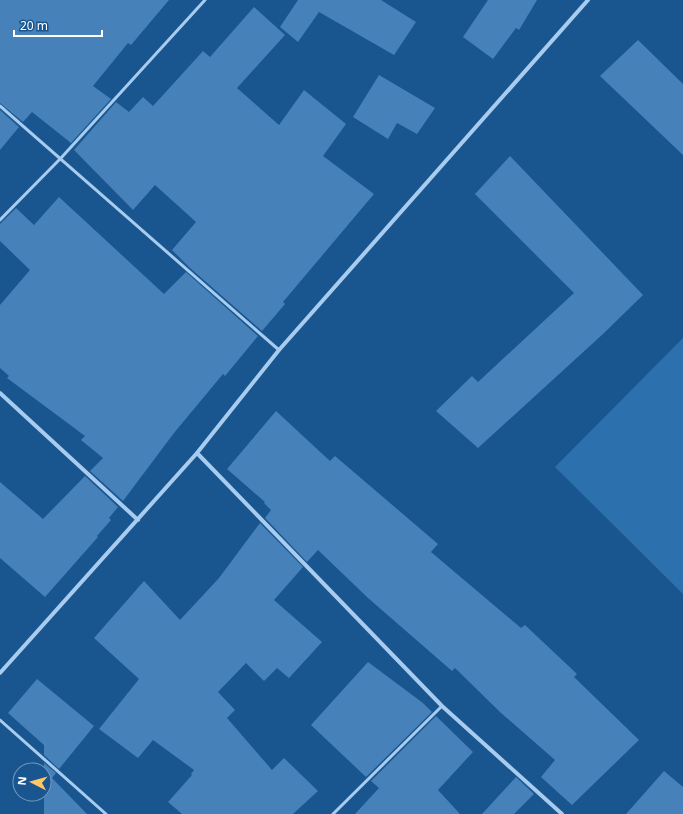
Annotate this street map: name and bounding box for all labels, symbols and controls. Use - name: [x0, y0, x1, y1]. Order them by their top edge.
- scale bar: [14, 12, 102, 38]
- text: 20 m: [20, 17, 48, 34]
- north arrow: [12, 762, 52, 802]
- text: N: [14, 776, 29, 786]

